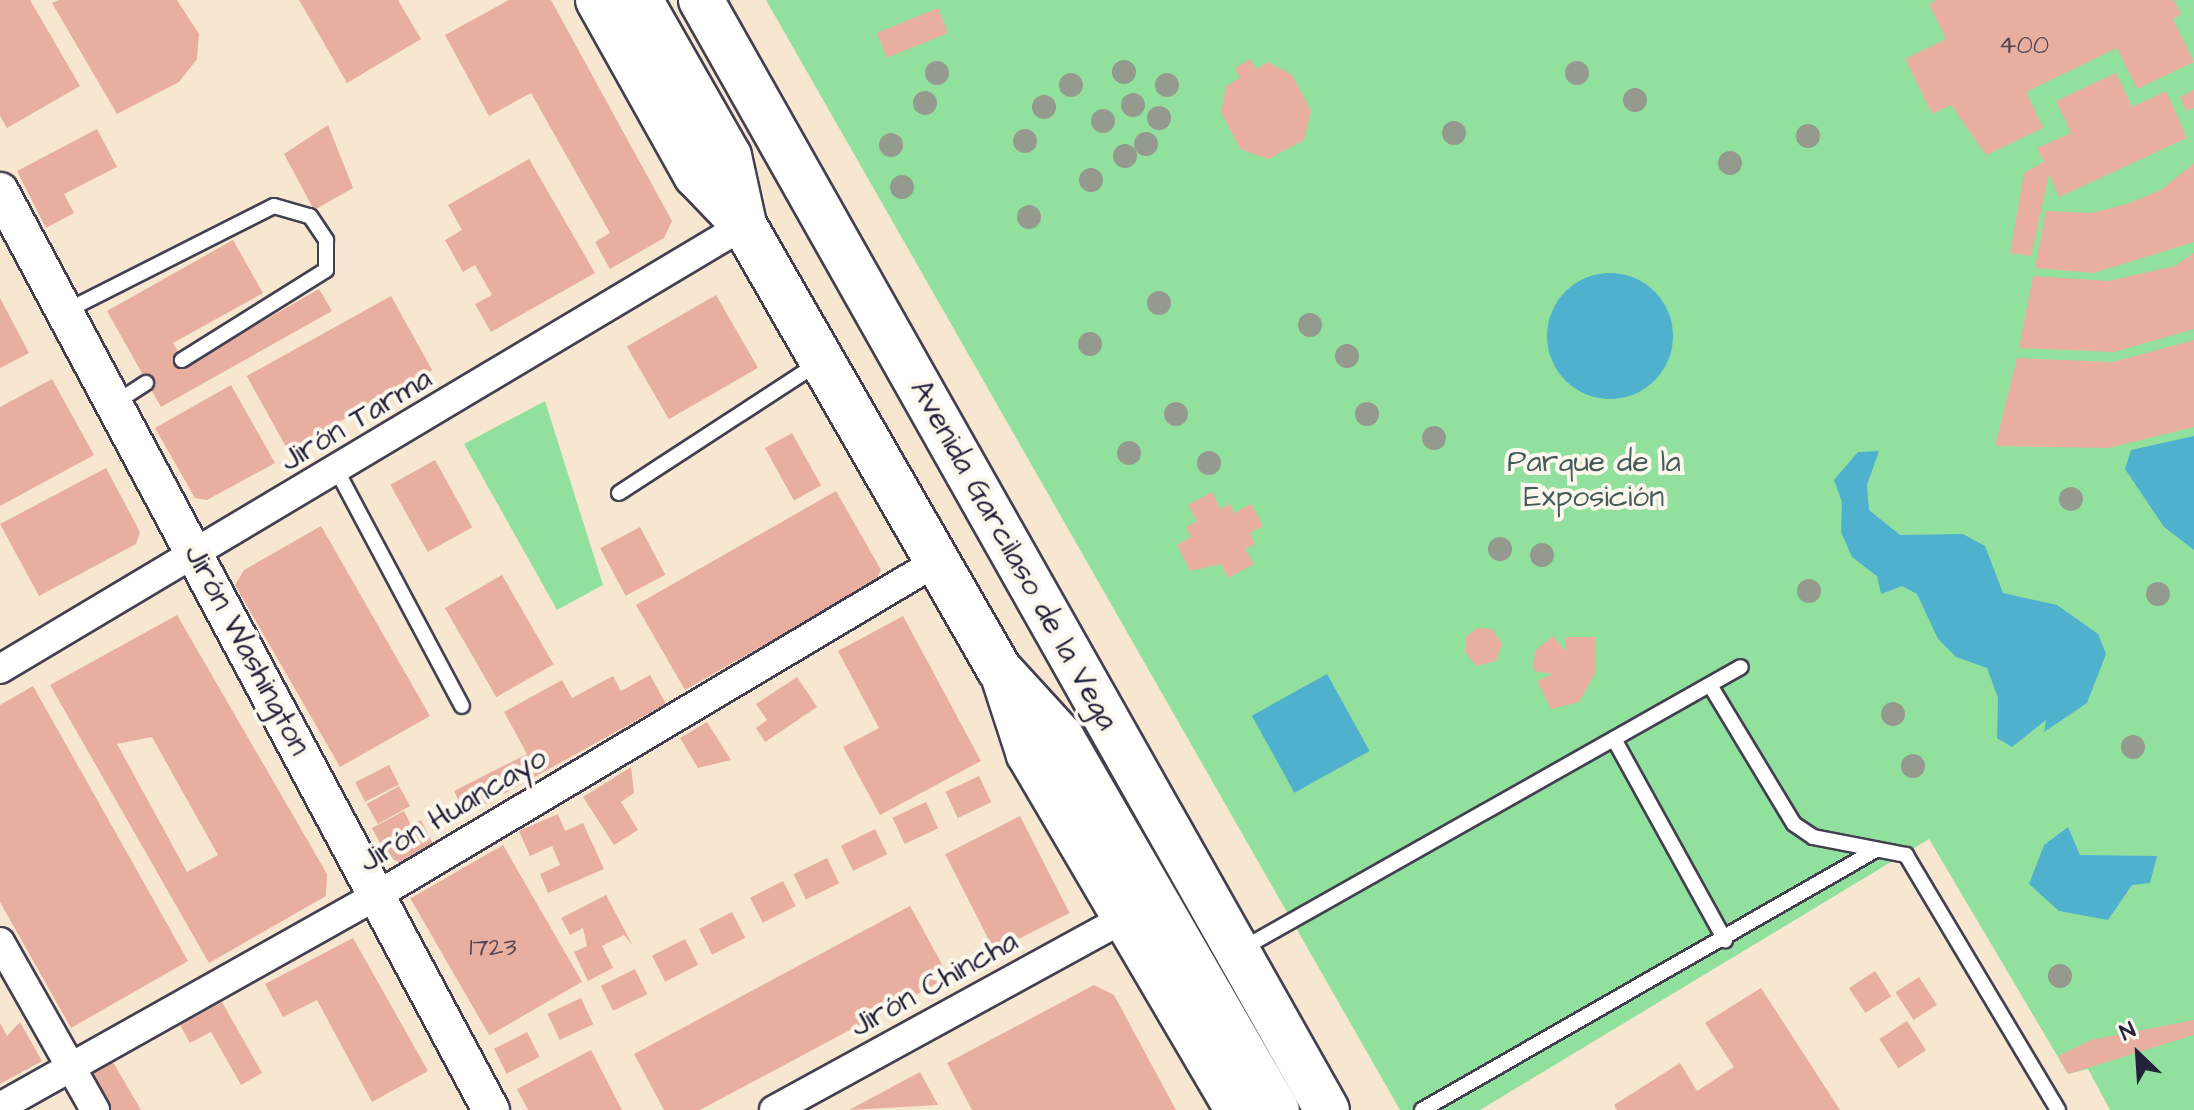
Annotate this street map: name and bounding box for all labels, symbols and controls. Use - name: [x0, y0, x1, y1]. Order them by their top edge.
- house number: 400: [1999, 30, 2049, 62]
- street label: Jirón Tarma: [274, 361, 438, 479]
- street label: Avenida Garcilaso de la Vega: [903, 374, 1125, 736]
- park label: Parque de la Exposición: [1507, 444, 1681, 514]
- street label: Jirón Washington: [176, 539, 318, 761]
- street label: Jirón Huancayo: [353, 740, 553, 880]
- street label: Jirón Chincha: [844, 923, 1024, 1045]
- house number: 1723: [469, 932, 517, 964]
- north arrow: [2098, 1014, 2178, 1094]
- text: N: [2115, 1015, 2140, 1049]

